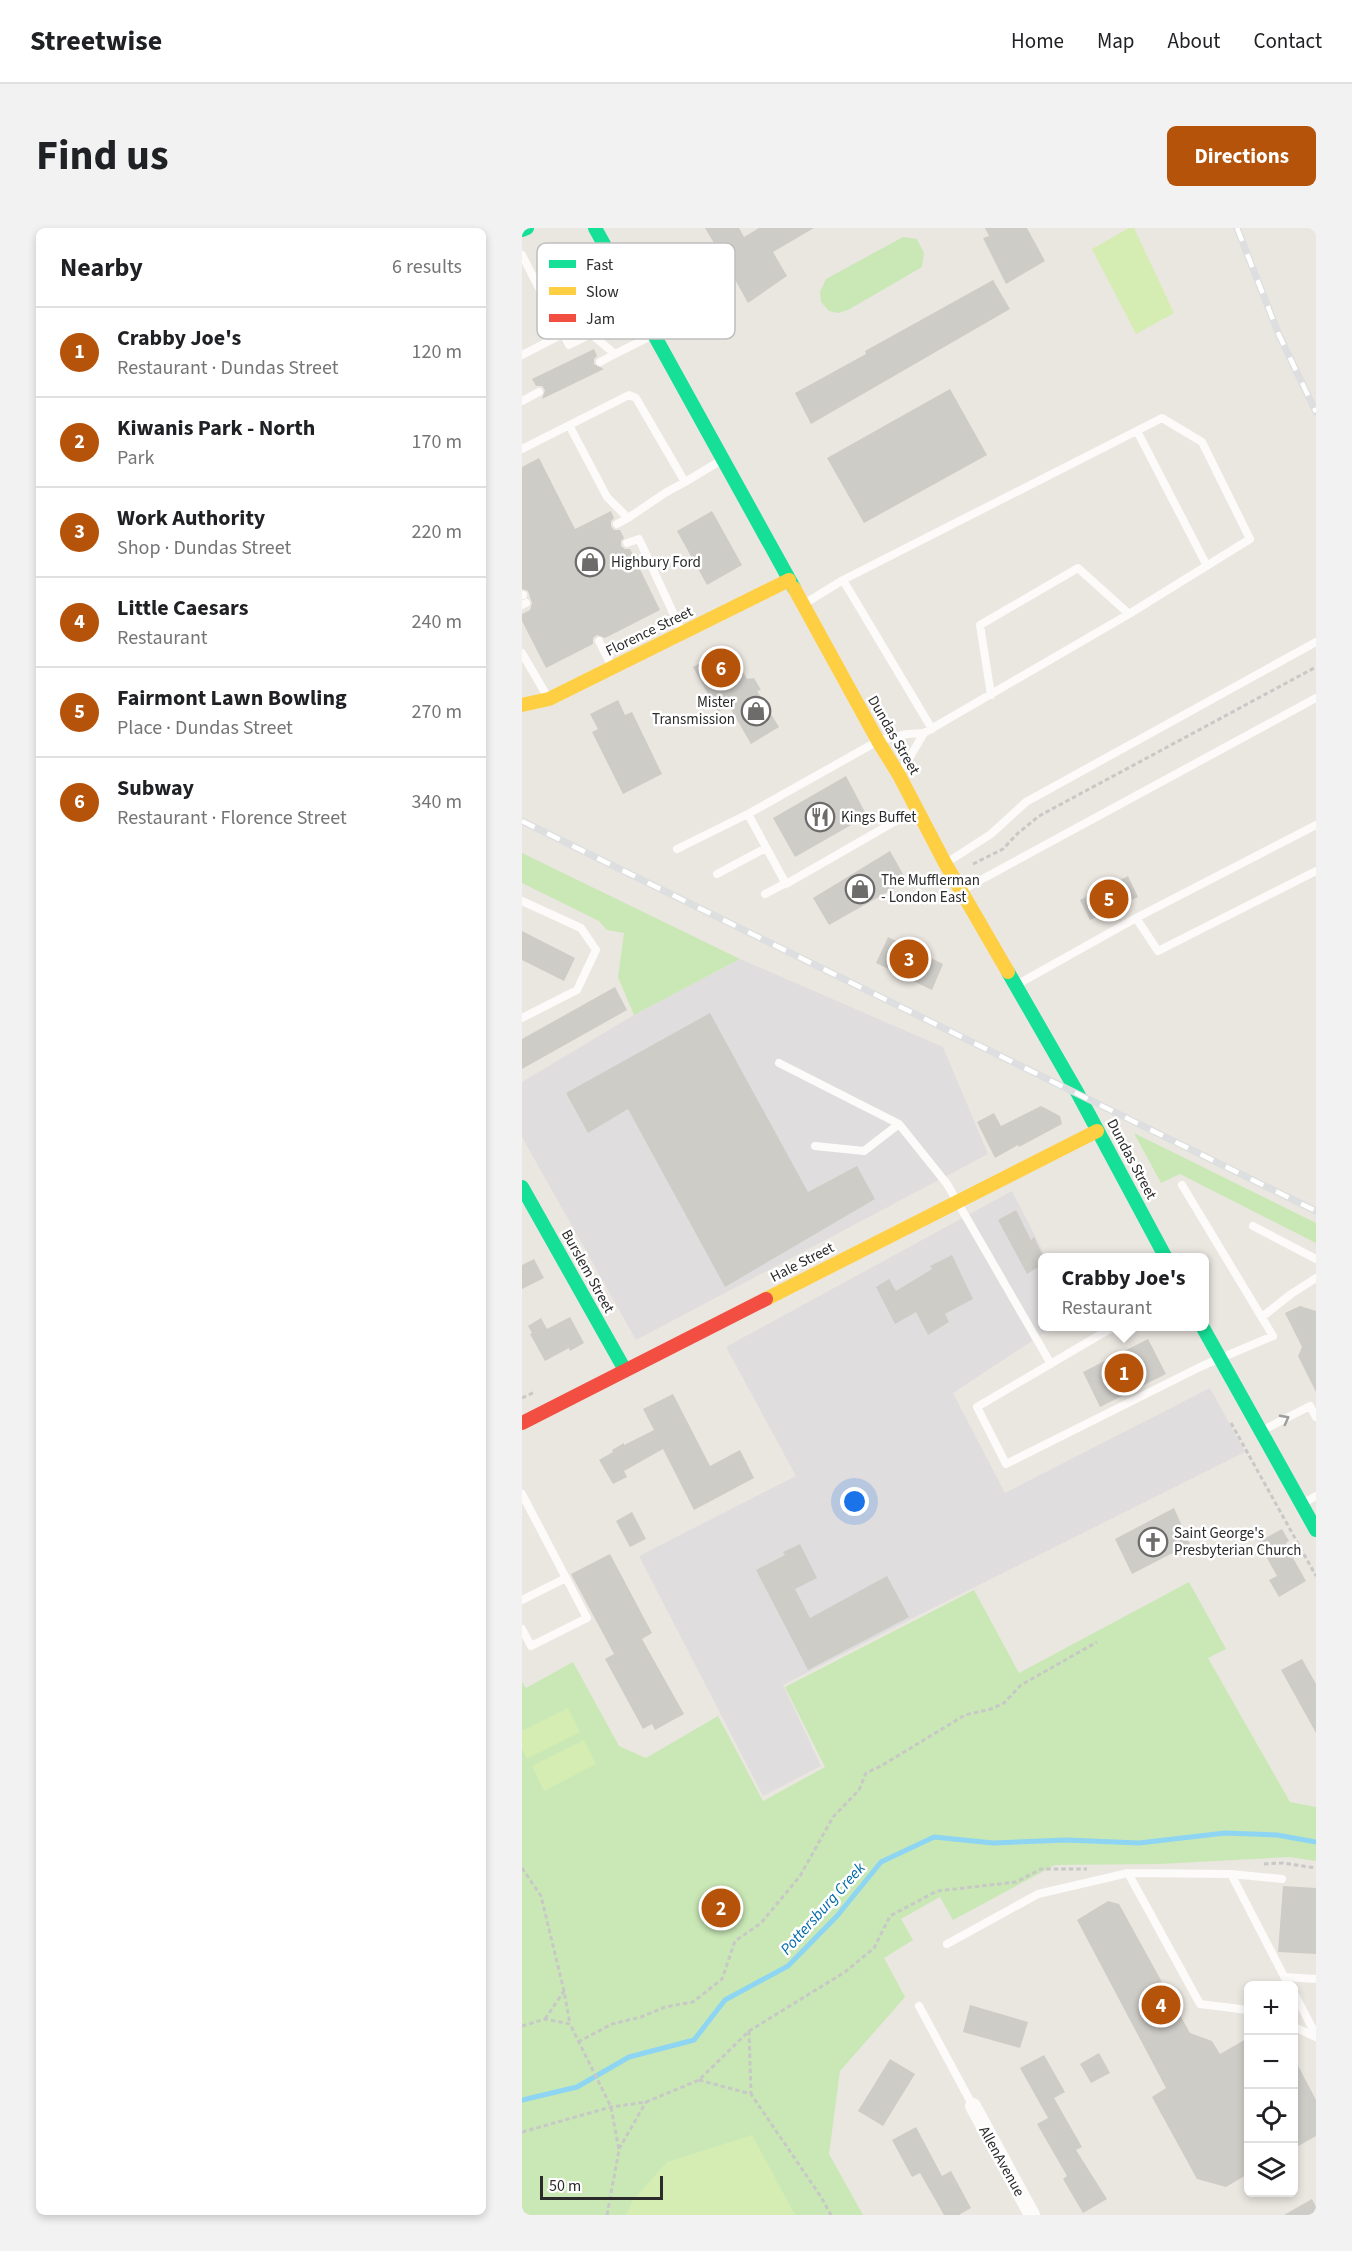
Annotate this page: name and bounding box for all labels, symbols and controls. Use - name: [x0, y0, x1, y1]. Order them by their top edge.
- text: Streetwise: [30, 21, 162, 61]
- text: Home: [1011, 26, 1064, 56]
- text: Map: [1097, 26, 1135, 56]
- text: About: [1168, 26, 1220, 56]
- text: Contact: [1253, 26, 1322, 56]
- text: Find us: [36, 126, 169, 186]
- button: Directions: [1167, 126, 1316, 186]
- legend: [537, 243, 735, 339]
- text: Nearby: [60, 249, 143, 286]
- text: 6 results: [392, 253, 462, 281]
- text: Fast: [586, 254, 614, 276]
- text: Slow: [586, 281, 619, 303]
- text: Jam: [586, 308, 615, 330]
- text: Crabby Joe's: [117, 322, 241, 354]
- text: 1: [74, 338, 85, 366]
- text: 120 m: [412, 338, 462, 366]
- text: Restaurant · Dundas Street: [117, 354, 338, 382]
- text: Kiwanis Park - North: [117, 412, 315, 444]
- text: 2: [74, 428, 85, 456]
- text: 170 m: [412, 428, 462, 456]
- text: Park: [117, 444, 154, 472]
- text: Work Authority: [117, 502, 265, 534]
- text: 3: [74, 518, 85, 546]
- text: 220 m: [412, 518, 462, 546]
- text: Shop · Dundas Street: [117, 534, 291, 562]
- shop icon: Highbury Ford: [574, 546, 606, 578]
- place label: Highbury Ford: [611, 552, 701, 573]
- text: Little Caesars: [117, 592, 248, 624]
- street label: Florence Street: [602, 601, 696, 662]
- text: 4: [74, 608, 85, 636]
- text: 240 m: [412, 608, 462, 636]
- text: Restaurant: [117, 624, 208, 652]
- pin: 6: [702, 646, 740, 690]
- text: Fairmont Lawn Bowling: [117, 682, 347, 714]
- place label: Mister Transmission: [652, 692, 736, 730]
- street label: Dundas Street: [862, 692, 925, 779]
- shop icon: Mister Transmission: [740, 695, 772, 727]
- text: 5: [74, 698, 85, 726]
- text: 270 m: [412, 698, 462, 726]
- text: Place · Dundas Street: [117, 714, 293, 742]
- text: Subway: [117, 772, 194, 804]
- text: 6: [74, 788, 85, 816]
- text: 340 m: [412, 788, 462, 816]
- restaurant icon: Kings Buffet: [804, 801, 836, 833]
- text: Restaurant · Florence Street: [117, 804, 347, 832]
- place label: Kings Buffet: [841, 807, 916, 828]
- place label: The Mufflerman - London East: [881, 870, 980, 908]
- shop icon: The Mufflerman - London East: [844, 873, 876, 905]
- pin: 5: [1090, 876, 1128, 922]
- pin: 3: [890, 936, 928, 982]
- street label: Dundas Street: [1102, 1115, 1162, 1203]
- street label: Burslem Street: [556, 1226, 619, 1317]
- street label: Hale Street: [767, 1237, 838, 1288]
- popup: [1038, 1253, 1209, 1331]
- text: Crabby Joe's: [1061, 1262, 1186, 1294]
- text: Restaurant: [1061, 1294, 1152, 1322]
- pin: 1: [1104, 1350, 1144, 1396]
- one-way arrow: [1279, 1415, 1290, 1426]
- your location: [840, 1487, 869, 1516]
- place label: Saint George's Presbyterian Church: [1174, 1523, 1301, 1561]
- church icon: Saint George's Presbyterian Church: [1137, 1526, 1169, 1558]
- water label: Pottersburg Creek: [775, 1857, 870, 1960]
- pin: 2: [702, 1886, 740, 1930]
- map controls: [1244, 1981, 1298, 2197]
- button: +: [1244, 1981, 1298, 2035]
- pin: 4: [1142, 1982, 1180, 2028]
- button: −: [1244, 2035, 1298, 2089]
- button: locate: [1244, 2089, 1298, 2143]
- street label: AllenAvenue: [974, 2122, 1030, 2200]
- button: layers: [1244, 2143, 1298, 2197]
- scale bar: [540, 2173, 663, 2200]
- text: 50 m: [549, 2175, 581, 2197]

